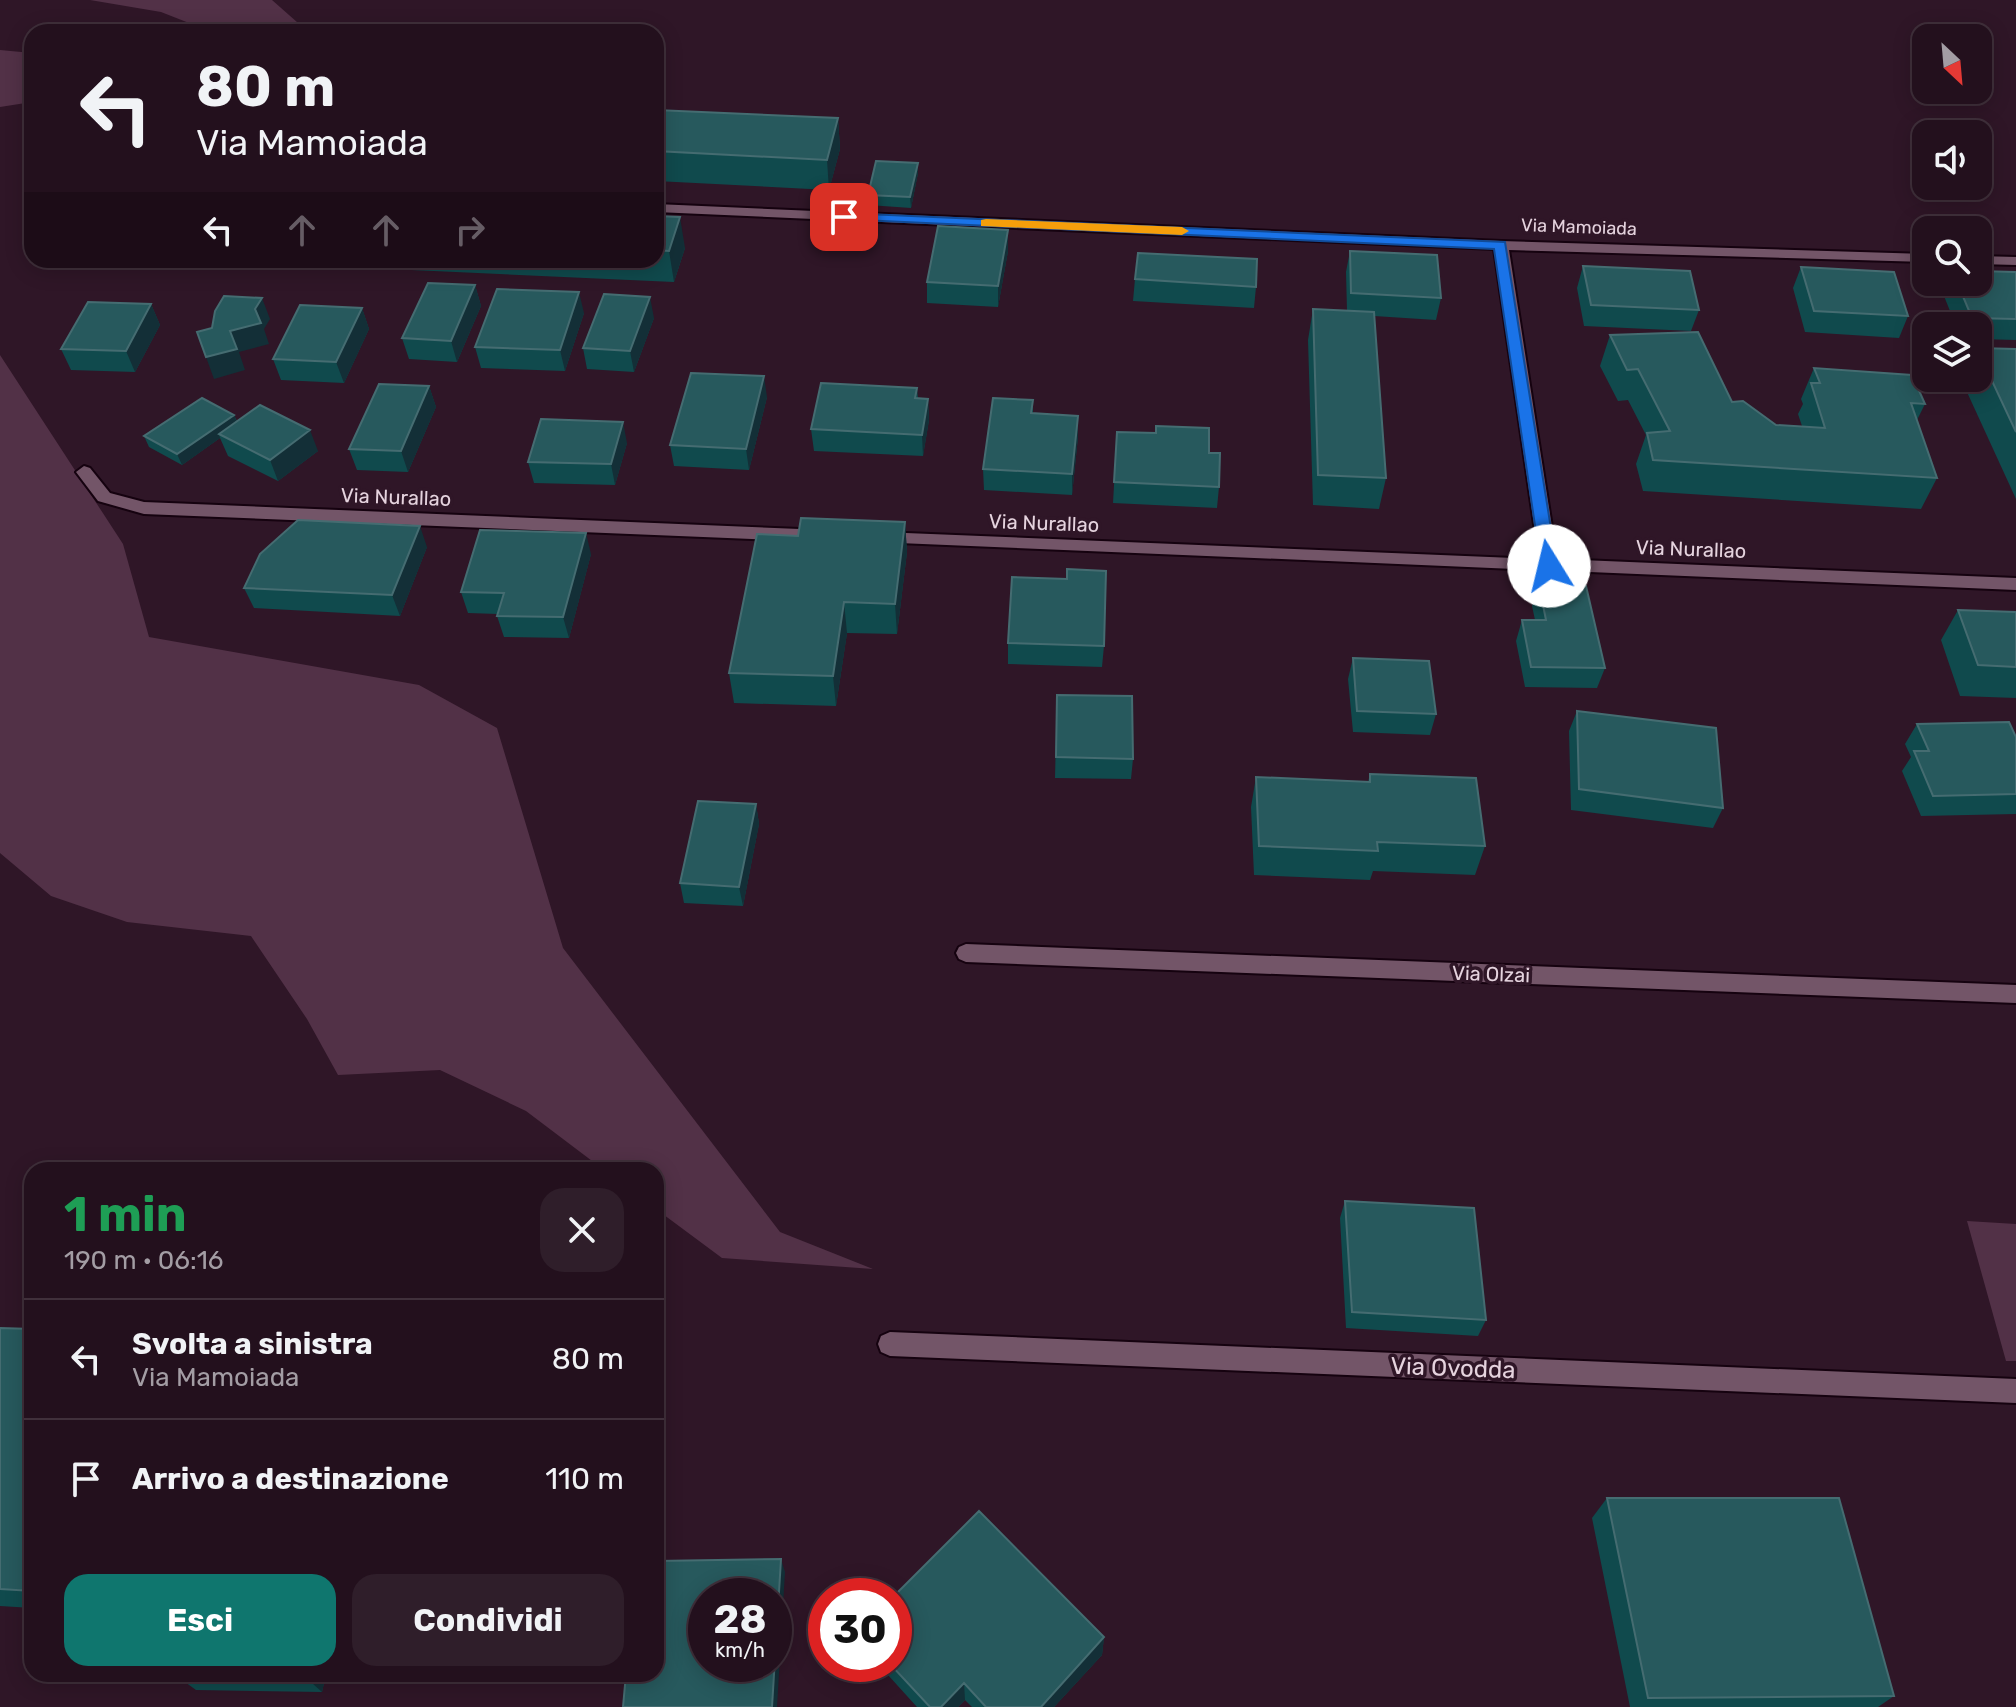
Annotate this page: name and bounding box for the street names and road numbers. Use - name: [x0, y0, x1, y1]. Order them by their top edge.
- street label: Via Mamoiada: [1521, 214, 1637, 240]
- street label: Via Nurallao: [340, 483, 452, 511]
- street label: Via Nurallao: [988, 509, 1100, 537]
- street label: Via Nurallao: [1635, 535, 1747, 563]
- street label: Via Olzai: [1451, 961, 1531, 987]
- street label: Via Ovodda: [1390, 1352, 1516, 1384]

